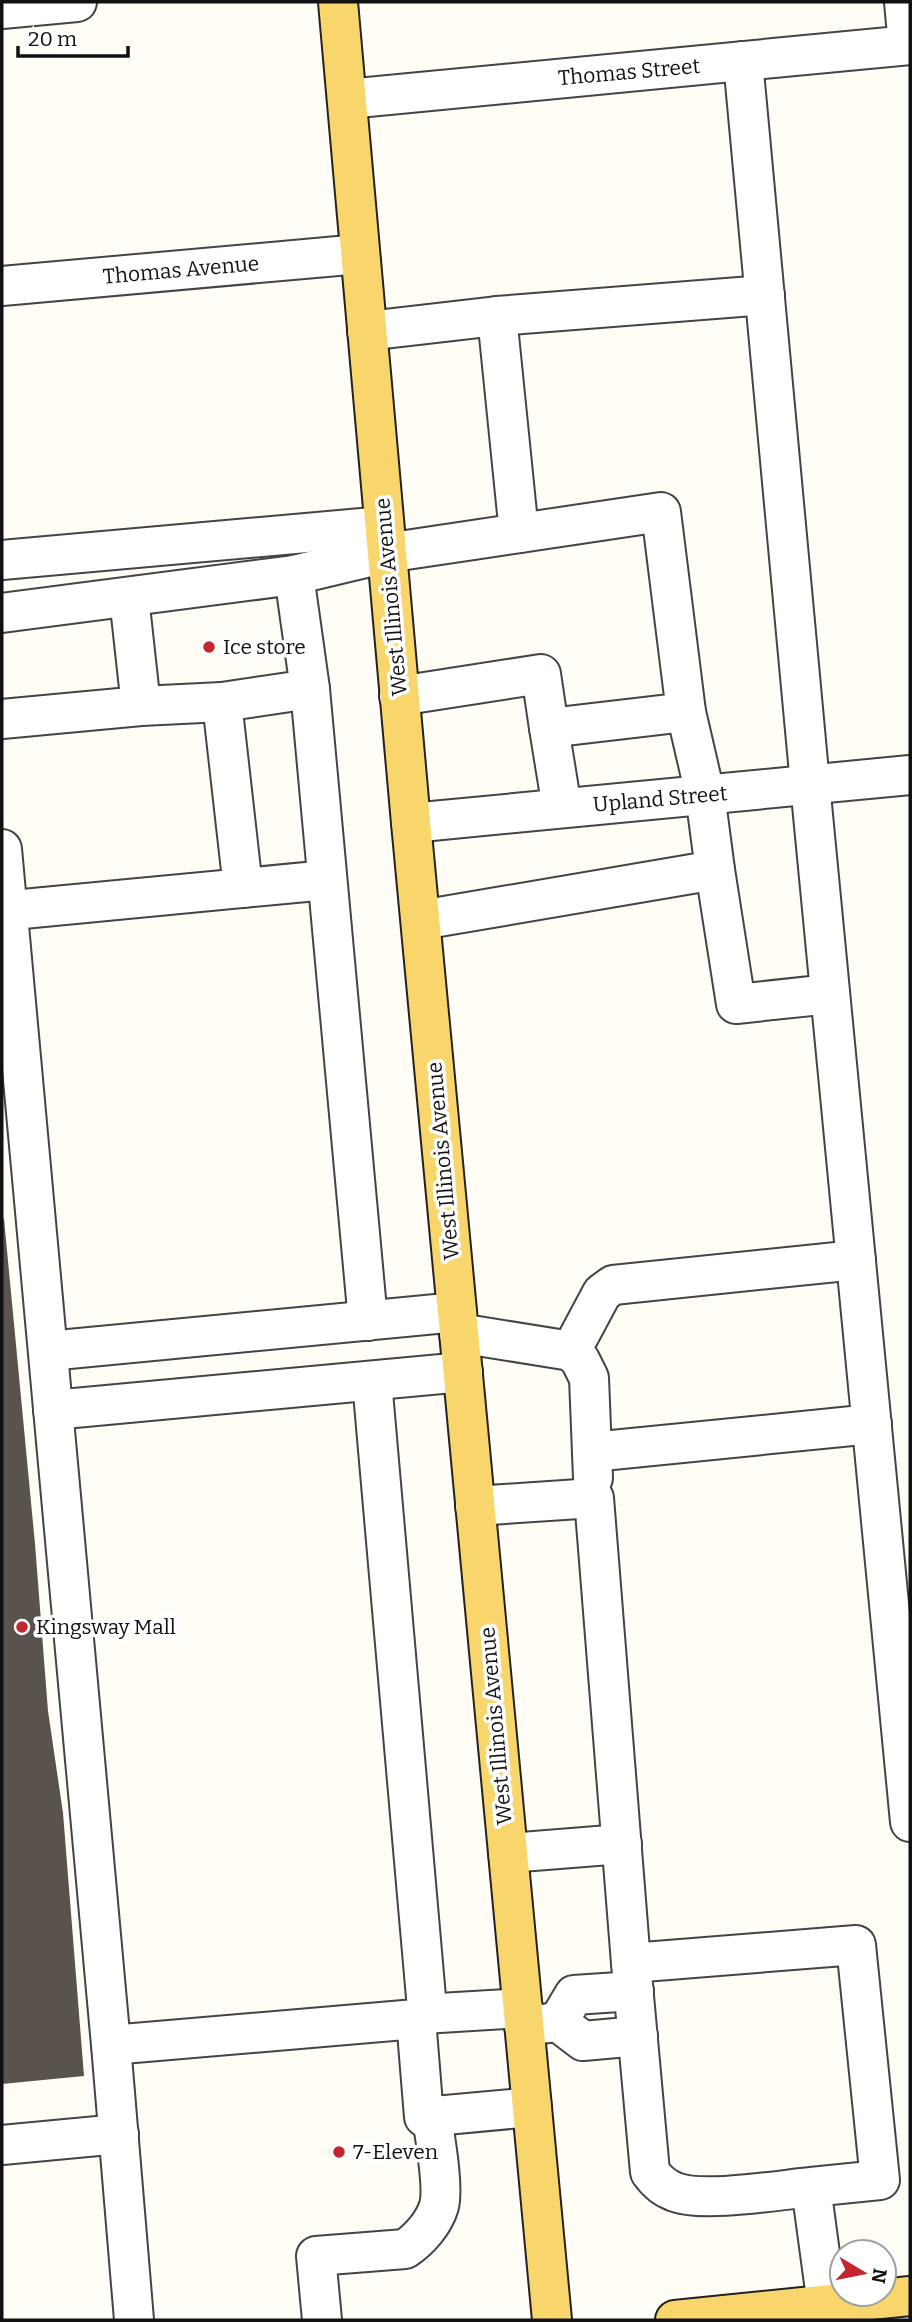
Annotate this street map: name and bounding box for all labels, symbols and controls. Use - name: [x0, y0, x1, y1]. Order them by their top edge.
- scale bar: [18, 14, 128, 58]
- text: 20 m: [28, 26, 77, 52]
- street label: Thomas Street: [557, 53, 701, 91]
- street label: Thomas Avenue: [102, 250, 260, 290]
- street label: West Illinois Avenue: [369, 497, 413, 697]
- place label: Ice store: [223, 634, 306, 660]
- marker: Ice store: [201, 639, 217, 655]
- street label: Upland Street: [592, 780, 729, 818]
- street label: West Illinois Avenue: [421, 1061, 465, 1261]
- place label: Kingsway Mall: [36, 1614, 176, 1640]
- marker: Kingsway Mall: [14, 1619, 30, 1635]
- street label: West Illinois Avenue: [474, 1626, 518, 1826]
- place label: 7-Eleven: [353, 2139, 438, 2165]
- marker: 7-Eleven: [331, 2144, 347, 2160]
- north arrow: [828, 2238, 898, 2308]
- text: N: [867, 2267, 892, 2285]

